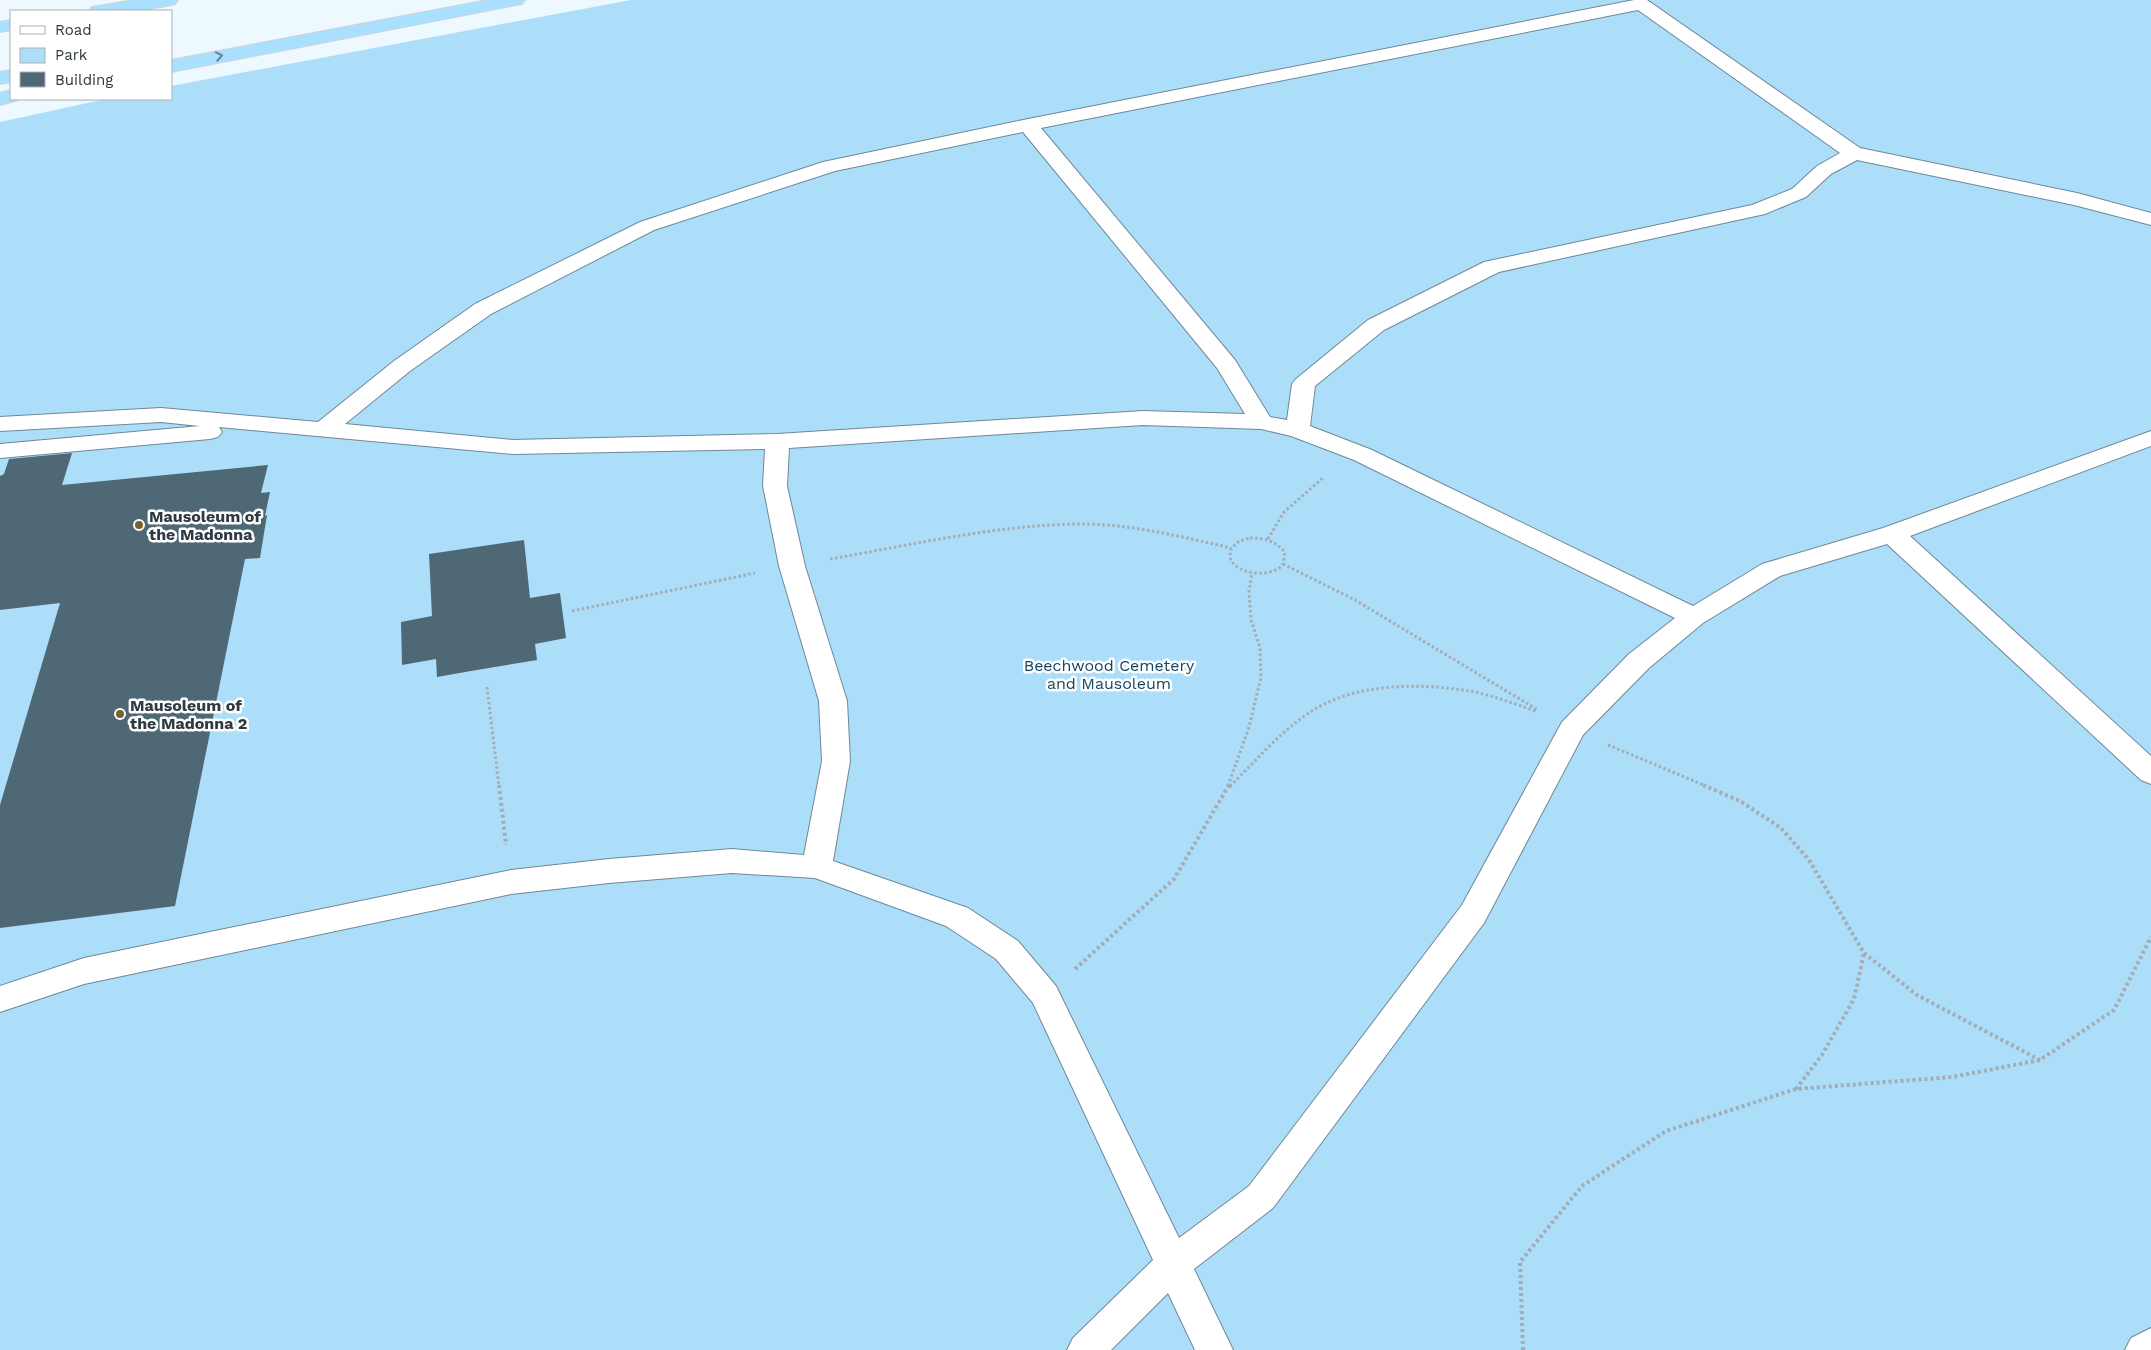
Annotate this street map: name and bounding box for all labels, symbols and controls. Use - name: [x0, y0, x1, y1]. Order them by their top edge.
- legend: [10, 10, 172, 100]
- text: Road: [55, 21, 92, 39]
- text: Park: [55, 46, 88, 64]
- one-way arrow: [215, 52, 224, 62]
- text: Building: [55, 71, 113, 89]
- place label: Mausoleum of the Madonna: [149, 507, 261, 544]
- marker: Mausoleum of the Madonna: [133, 519, 145, 531]
- park label: Beechwood Cemetery and Mausoleum: [1024, 656, 1195, 693]
- place label: Mausoleum of the Madonna 2: [130, 696, 247, 733]
- marker: Mausoleum of the Madonna 2: [114, 708, 126, 720]

